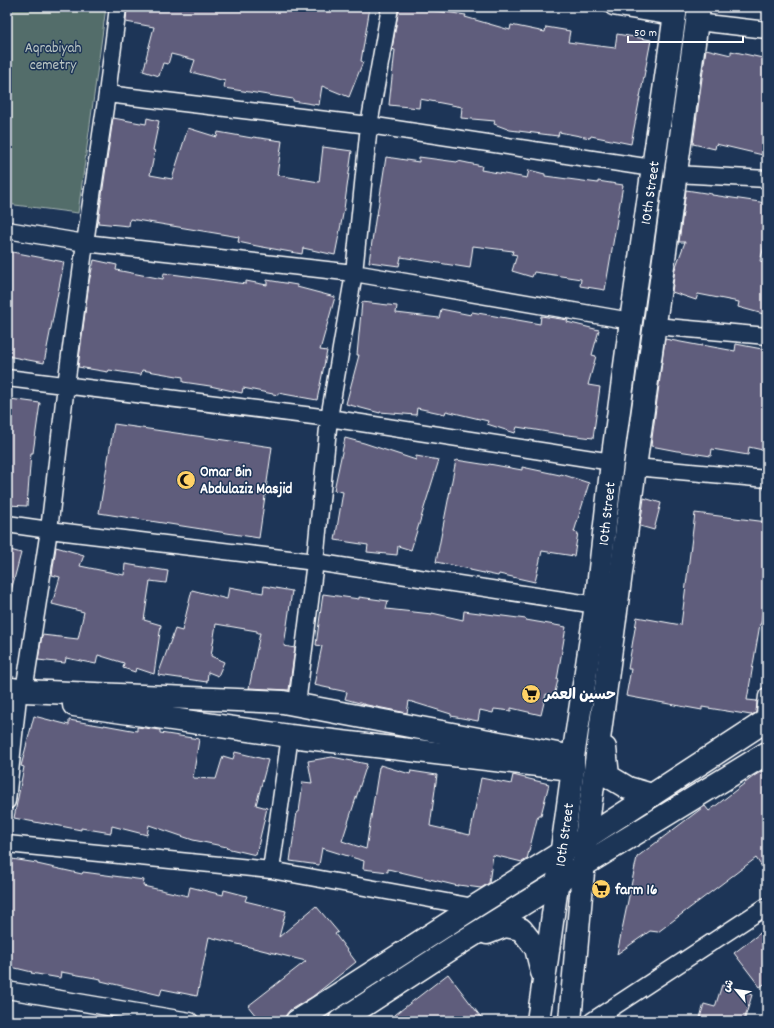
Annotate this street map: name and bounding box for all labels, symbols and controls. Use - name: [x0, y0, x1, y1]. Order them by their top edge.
- scale bar: [628, 18, 743, 44]
- text: 50 m: [634, 25, 657, 42]
- park label: Aqrabiyah cemetry: [25, 38, 81, 77]
- street label: 10th Street: [636, 159, 667, 226]
- place label: Omar Bin Abdulaziz Masjid: [200, 462, 292, 501]
- mosque icon: Omar Bin Abdulaziz Masjid: [175, 469, 197, 491]
- street label: 10th Street: [594, 481, 623, 547]
- supermarket icon: حسين العمر: [520, 683, 542, 705]
- place label: حسين العمر: [543, 685, 616, 707]
- street label: 10th Street: [551, 801, 581, 868]
- supermarket icon: farm 16: [590, 878, 612, 900]
- place label: farm 16: [614, 880, 657, 902]
- north arrow: [716, 970, 756, 1010]
- text: ش: [719, 977, 739, 995]

